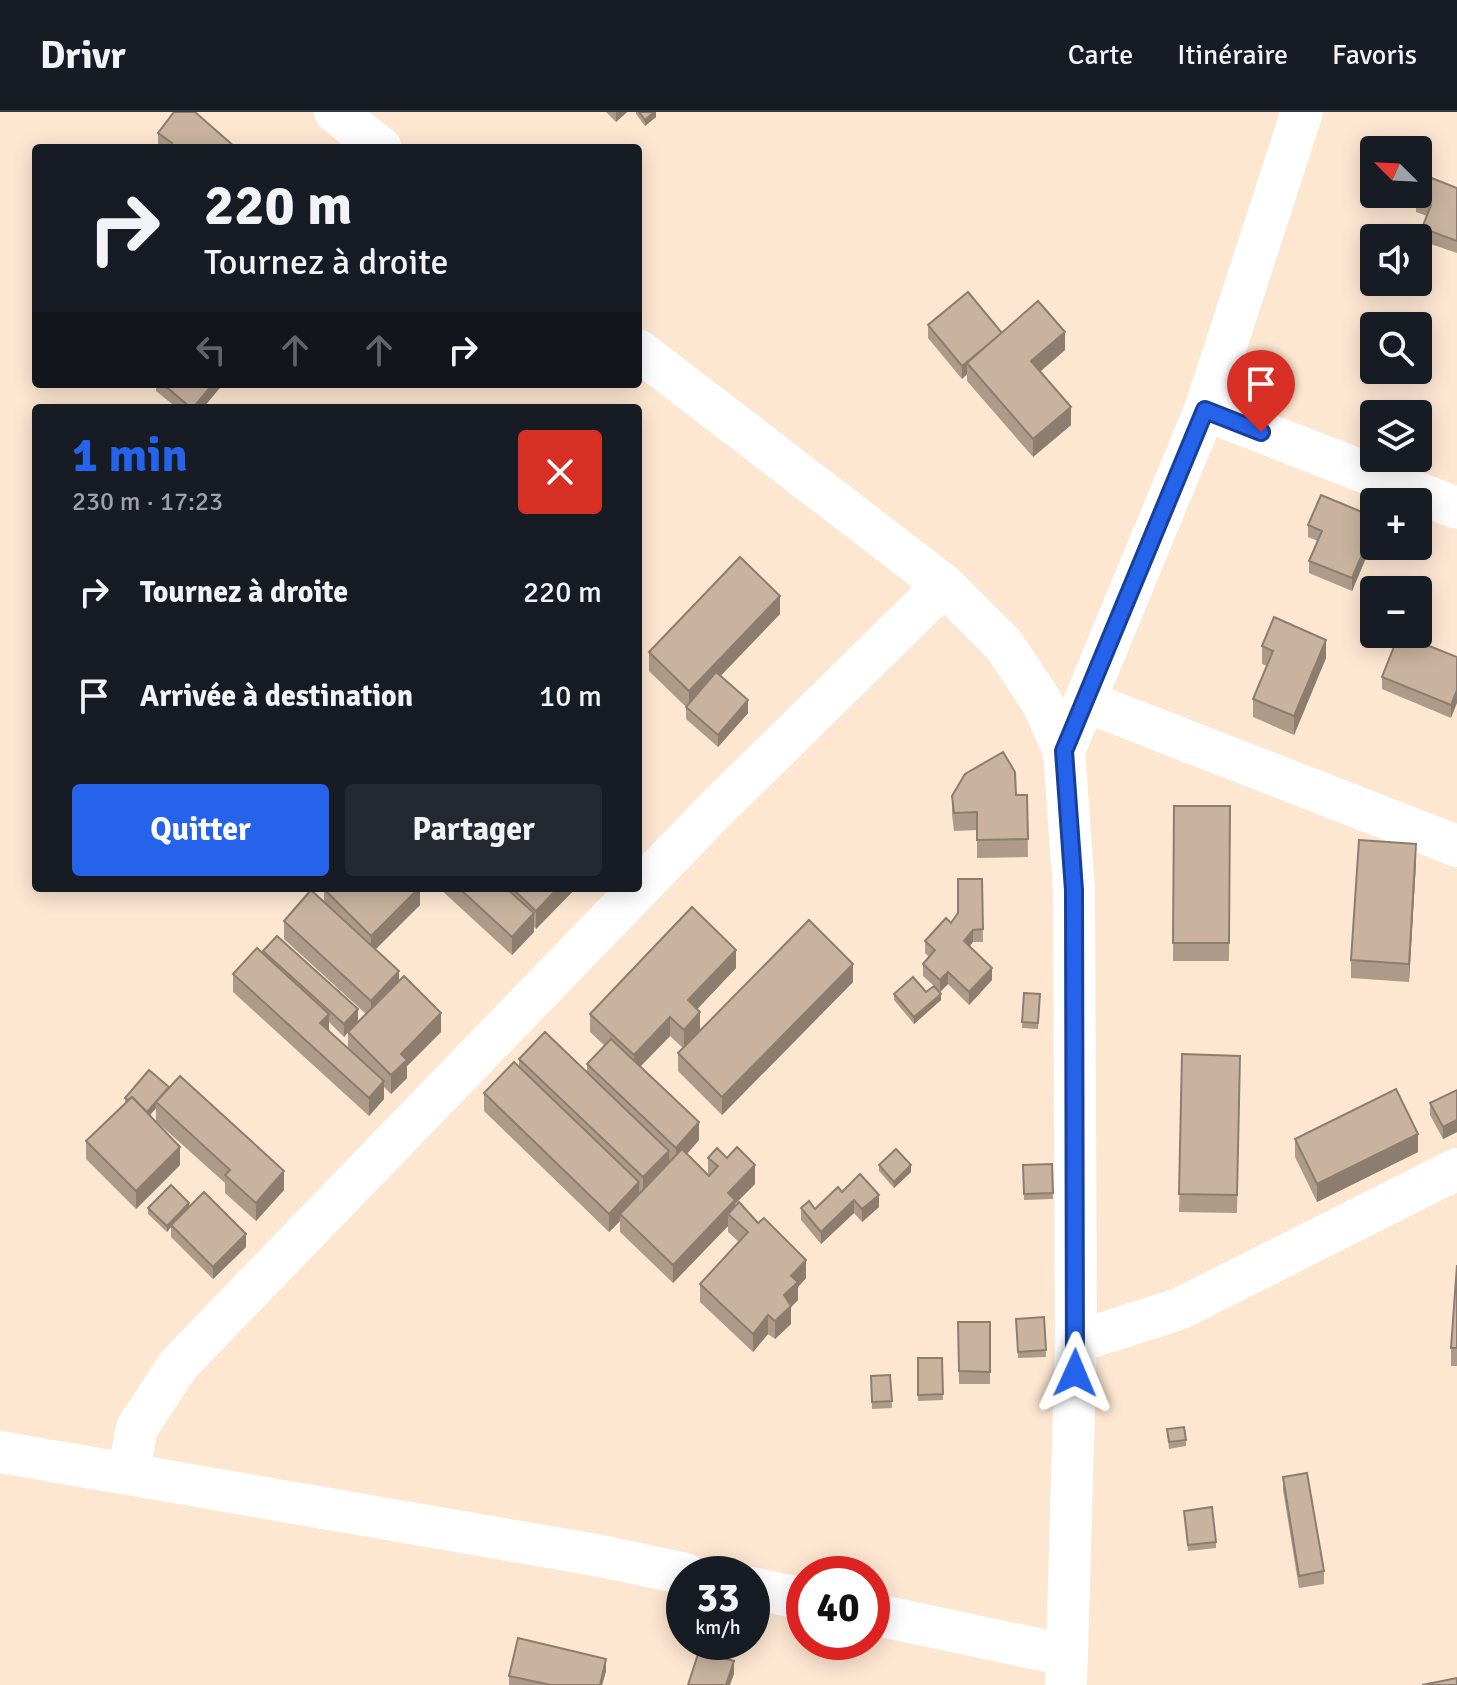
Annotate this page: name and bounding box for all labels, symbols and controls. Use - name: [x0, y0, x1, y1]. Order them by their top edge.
- text: Drivr: [40, 32, 126, 79]
- text: Carte: [1068, 38, 1133, 72]
- text: Itinéraire: [1177, 38, 1288, 72]
- text: Favoris: [1332, 38, 1417, 72]
- north arrow: [1360, 136, 1432, 208]
- map controls: [1360, 136, 1432, 648]
- text: 220 m: [204, 171, 352, 240]
- icon: right: [72, 176, 176, 280]
- button: sound: [1360, 224, 1432, 296]
- text: Tournez à droite: [204, 240, 448, 285]
- button: search: [1360, 312, 1432, 384]
- icon: left: [189, 328, 233, 372]
- icon: ahead: [273, 328, 317, 372]
- icon: ahead: [357, 328, 401, 372]
- icon: right: [441, 328, 485, 372]
- pin: [1227, 350, 1295, 432]
- icon: arrive: [1239, 362, 1283, 406]
- button: layers: [1360, 400, 1432, 472]
- text: 1 min: [72, 426, 188, 485]
- button: close: [518, 430, 602, 514]
- text: 230 m · 17:23: [72, 486, 223, 518]
- button: +: [1360, 488, 1432, 560]
- icon: right: [72, 570, 116, 614]
- text: Tournez à droite: [140, 574, 348, 611]
- text: 220 m: [523, 574, 602, 611]
- button: −: [1360, 576, 1432, 648]
- icon: arrive: [72, 674, 116, 718]
- text: Arrivée à destination: [140, 678, 413, 715]
- text: 10 m: [539, 678, 602, 715]
- button: Quitter: [72, 784, 329, 876]
- button: Partager: [345, 784, 602, 876]
- position arrow: [1033, 1331, 1117, 1415]
- speed limit sign: 40: [786, 1556, 890, 1660]
- text: 33: [696, 1573, 740, 1623]
- text: km/h: [695, 1615, 741, 1640]

